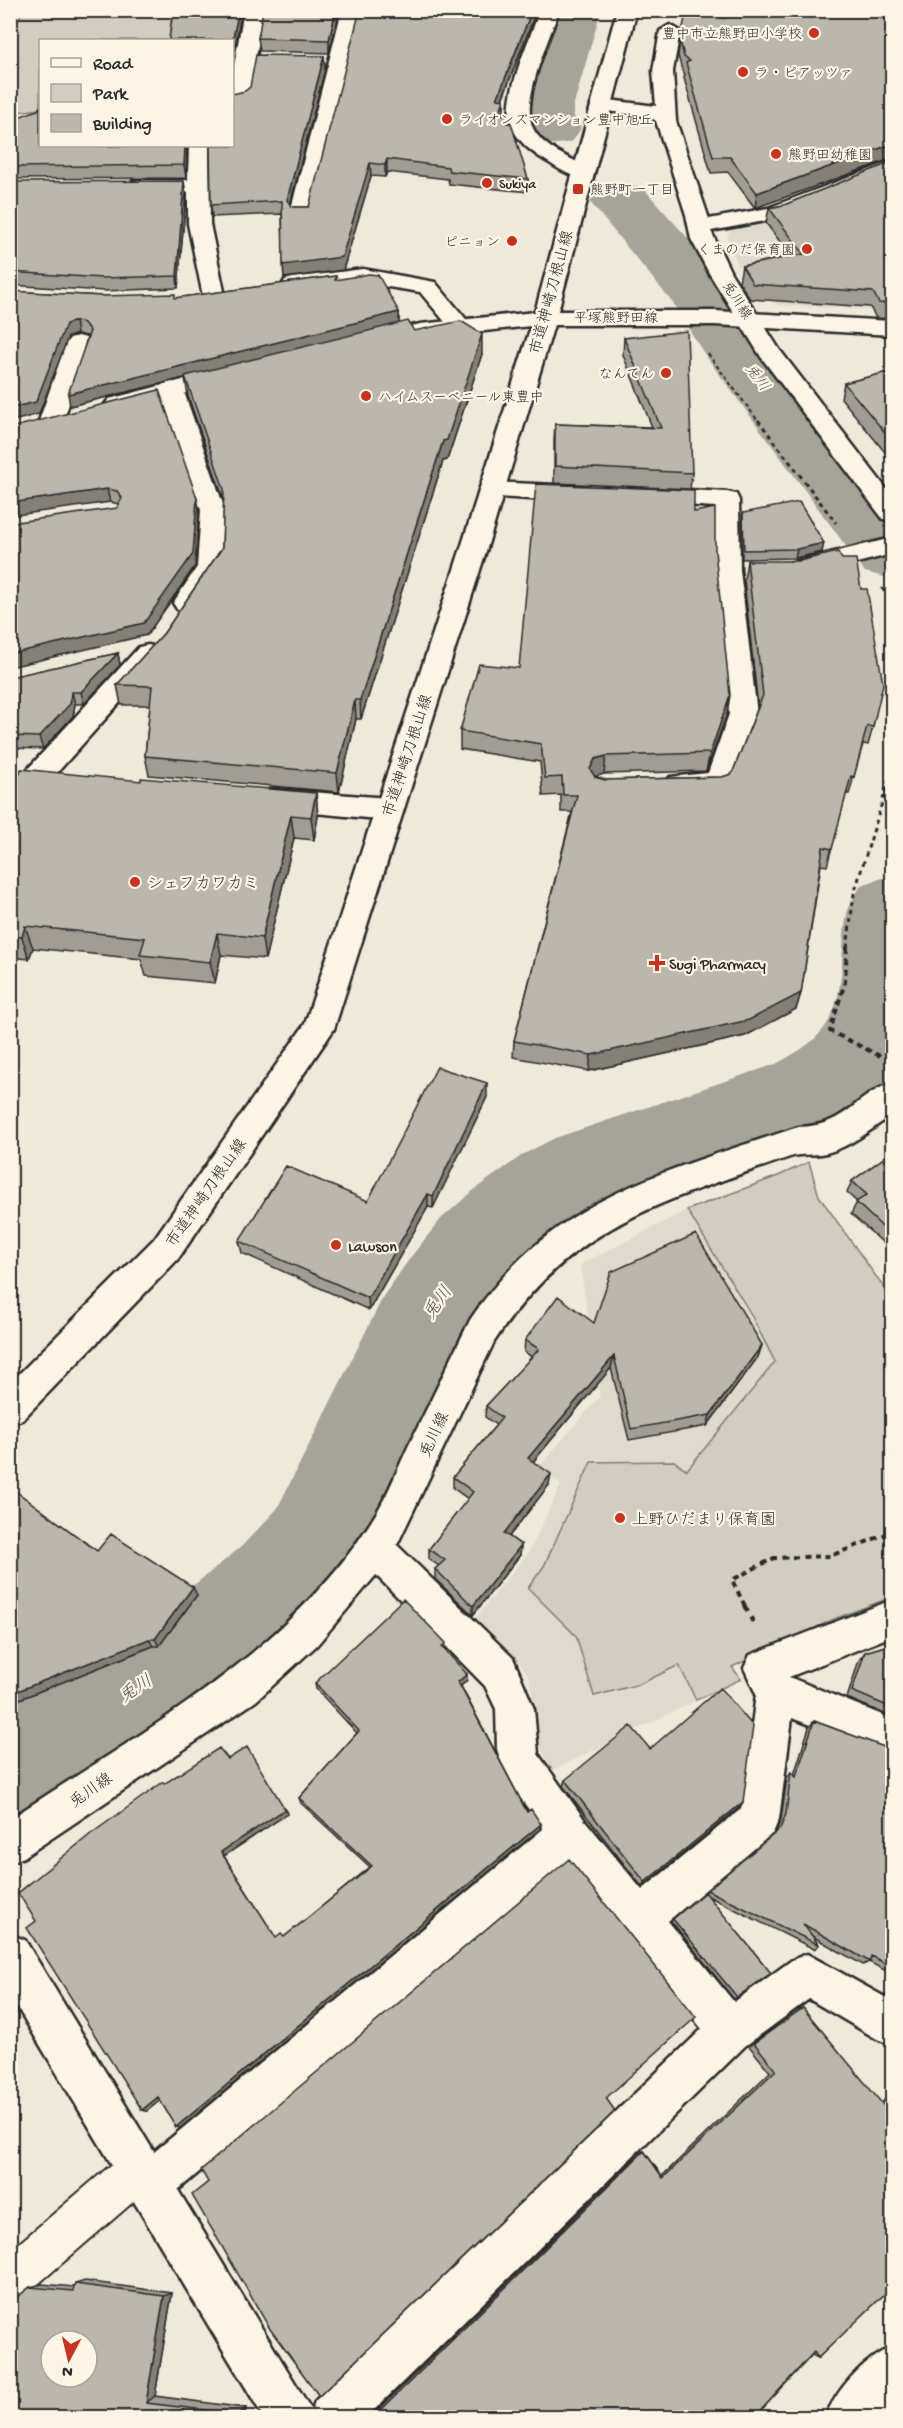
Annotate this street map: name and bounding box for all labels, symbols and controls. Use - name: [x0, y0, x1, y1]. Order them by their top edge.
- marker: 豊中市立熊野田小学校: [807, 26, 821, 40]
- place label: 豊中市立熊野田小学校: [662, 27, 802, 44]
- legend: [39, 39, 234, 147]
- text: Road: [93, 55, 134, 76]
- marker: ラ・ピアッツァ: [736, 65, 750, 79]
- place label: ラ・ピアッツァ: [755, 66, 853, 83]
- text: Park: [92, 85, 129, 106]
- marker: ライオンズマンション豊中旭丘: [440, 112, 454, 126]
- place label: ライオンズマンション豊中旭丘: [459, 113, 653, 130]
- text: Building: [92, 115, 152, 136]
- marker: 熊野田幼稚園: [769, 147, 783, 161]
- place label: 熊野田幼稚園: [788, 148, 872, 165]
- marker: Sukiya: [480, 176, 494, 190]
- place label: Sukiya: [499, 177, 537, 194]
- marker: 熊野町一丁目: [571, 182, 585, 196]
- place label: 熊野町一丁目: [590, 183, 674, 200]
- street label: 市道神崎刀根山線: [526, 228, 579, 357]
- marker: ピニョン: [505, 234, 519, 248]
- place label: ピニョン: [444, 235, 500, 252]
- marker: くまのだ保育園: [800, 242, 814, 256]
- place label: くまのだ保育園: [697, 243, 795, 260]
- street label: 兎川線: [717, 279, 754, 324]
- street label: 平塚熊野田線: [574, 311, 658, 328]
- water label: 兎川: [740, 361, 773, 396]
- marker: なんてん: [659, 366, 673, 380]
- place label: なんてん: [599, 367, 654, 384]
- marker: ハイムスーベニール東豊中: [359, 389, 373, 403]
- place label: ハイムスーベニール東豊中: [378, 390, 544, 407]
- street label: 市道神崎刀根山線: [379, 692, 438, 820]
- marker: シェフカワカミ: [128, 875, 142, 889]
- place label: シェフカワカミ: [147, 875, 259, 895]
- marker: Sugi Pharmacy: [650, 956, 664, 970]
- place label: Sugi Pharmacy: [669, 957, 766, 976]
- street label: 市道神崎刀根山線: [162, 1135, 252, 1252]
- marker: Lawson: [329, 1238, 343, 1252]
- place label: Lawson: [348, 1239, 397, 1258]
- water label: 兎川: [419, 1282, 458, 1324]
- street label: 兎川線: [416, 1409, 455, 1461]
- marker: 上野ひだまり保育園: [613, 1511, 627, 1525]
- place label: 上野ひだまり保育園: [632, 1511, 776, 1531]
- water label: 兎川: [115, 1671, 157, 1709]
- street label: 兎川線: [66, 1769, 117, 1813]
- north arrow: [39, 2329, 99, 2389]
- text: N: [61, 2360, 74, 2380]

